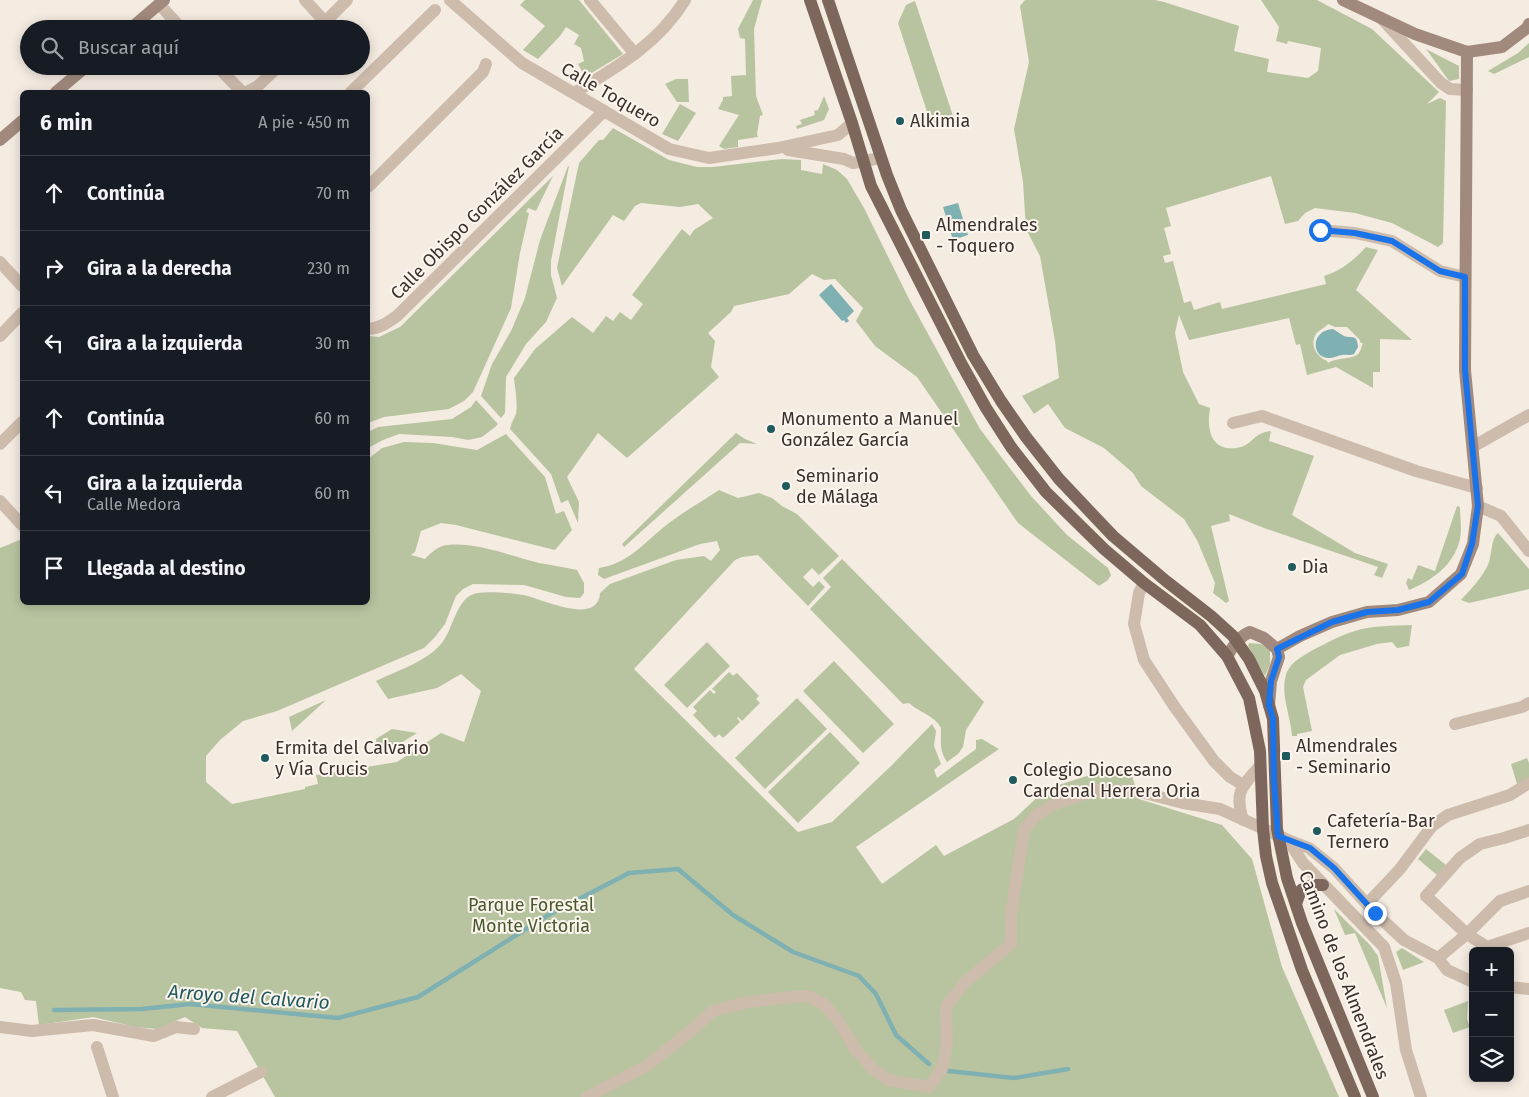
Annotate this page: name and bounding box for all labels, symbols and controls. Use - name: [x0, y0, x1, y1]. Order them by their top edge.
- search box: [20, 20, 370, 75]
- icon: search: [38, 34, 66, 62]
- text: Buscar aquí: [78, 36, 179, 59]
- street label: Calle Toquero: [557, 58, 665, 132]
- text: 6 min: [40, 110, 93, 136]
- place label: Alkimia: [910, 110, 970, 132]
- text: A pie · 450 m: [258, 113, 350, 132]
- marker: Alkimia: [894, 115, 906, 127]
- street label: Calle Obispo González García: [386, 122, 568, 304]
- icon: ahead: [40, 179, 68, 207]
- text: Continúa: [87, 182, 165, 205]
- text: 70 m: [316, 184, 350, 203]
- place label: Almendrales - Toquero: [936, 214, 1037, 257]
- route start: [1309, 219, 1332, 242]
- marker: Almendrales - Toquero: [920, 229, 932, 241]
- icon: right: [40, 254, 68, 282]
- text: Gira a la derecha: [87, 257, 232, 280]
- text: 230 m: [307, 259, 350, 278]
- icon: left: [40, 329, 68, 357]
- text: Gira a la izquierda: [87, 332, 243, 355]
- text: 30 m: [315, 334, 350, 353]
- icon: ahead: [40, 404, 68, 432]
- text: Continúa: [87, 407, 165, 430]
- place label: Monumento a Manuel González García: [781, 408, 958, 451]
- text: 60 m: [315, 409, 350, 428]
- marker: Monumento a Manuel González García: [765, 423, 777, 435]
- place label: Seminario de Málaga: [796, 465, 879, 508]
- text: Gira a la izquierda: [87, 472, 243, 495]
- icon: left: [40, 479, 68, 507]
- marker: Seminario de Málaga: [780, 480, 792, 492]
- text: 60 m: [315, 484, 350, 503]
- text: Calle Medora: [87, 495, 181, 514]
- icon: arrive: [40, 554, 68, 582]
- place label: Dia: [1302, 556, 1328, 578]
- text: Llegada al destino: [87, 557, 246, 580]
- marker: Dia: [1286, 561, 1298, 573]
- place label: Almendrales - Seminario: [1296, 735, 1397, 778]
- place label: Ermita del Calvario y Vía Crucis: [275, 737, 429, 780]
- marker: Almendrales - Seminario: [1280, 750, 1292, 762]
- marker: Ermita del Calvario y Vía Crucis: [259, 752, 271, 764]
- place label: Colegio Diocesano Cardenal Herrera Oria: [1023, 759, 1200, 802]
- marker: Colegio Diocesano Cardenal Herrera Oria: [1007, 774, 1019, 786]
- place label: Cafetería-Bar Ternero: [1327, 810, 1435, 853]
- marker: Cafetería-Bar Ternero: [1311, 825, 1323, 837]
- street label: Camino de los Almendrales: [1294, 868, 1394, 1082]
- park label: Parque Forestal Monte Victoria: [468, 894, 594, 937]
- route end: [1364, 902, 1387, 925]
- map controls: [1469, 947, 1514, 1082]
- button: +: [1469, 947, 1514, 992]
- water label: Arroyo del Calvario: [167, 980, 330, 1014]
- button: −: [1469, 992, 1514, 1037]
- button: layers: [1469, 1037, 1514, 1082]

